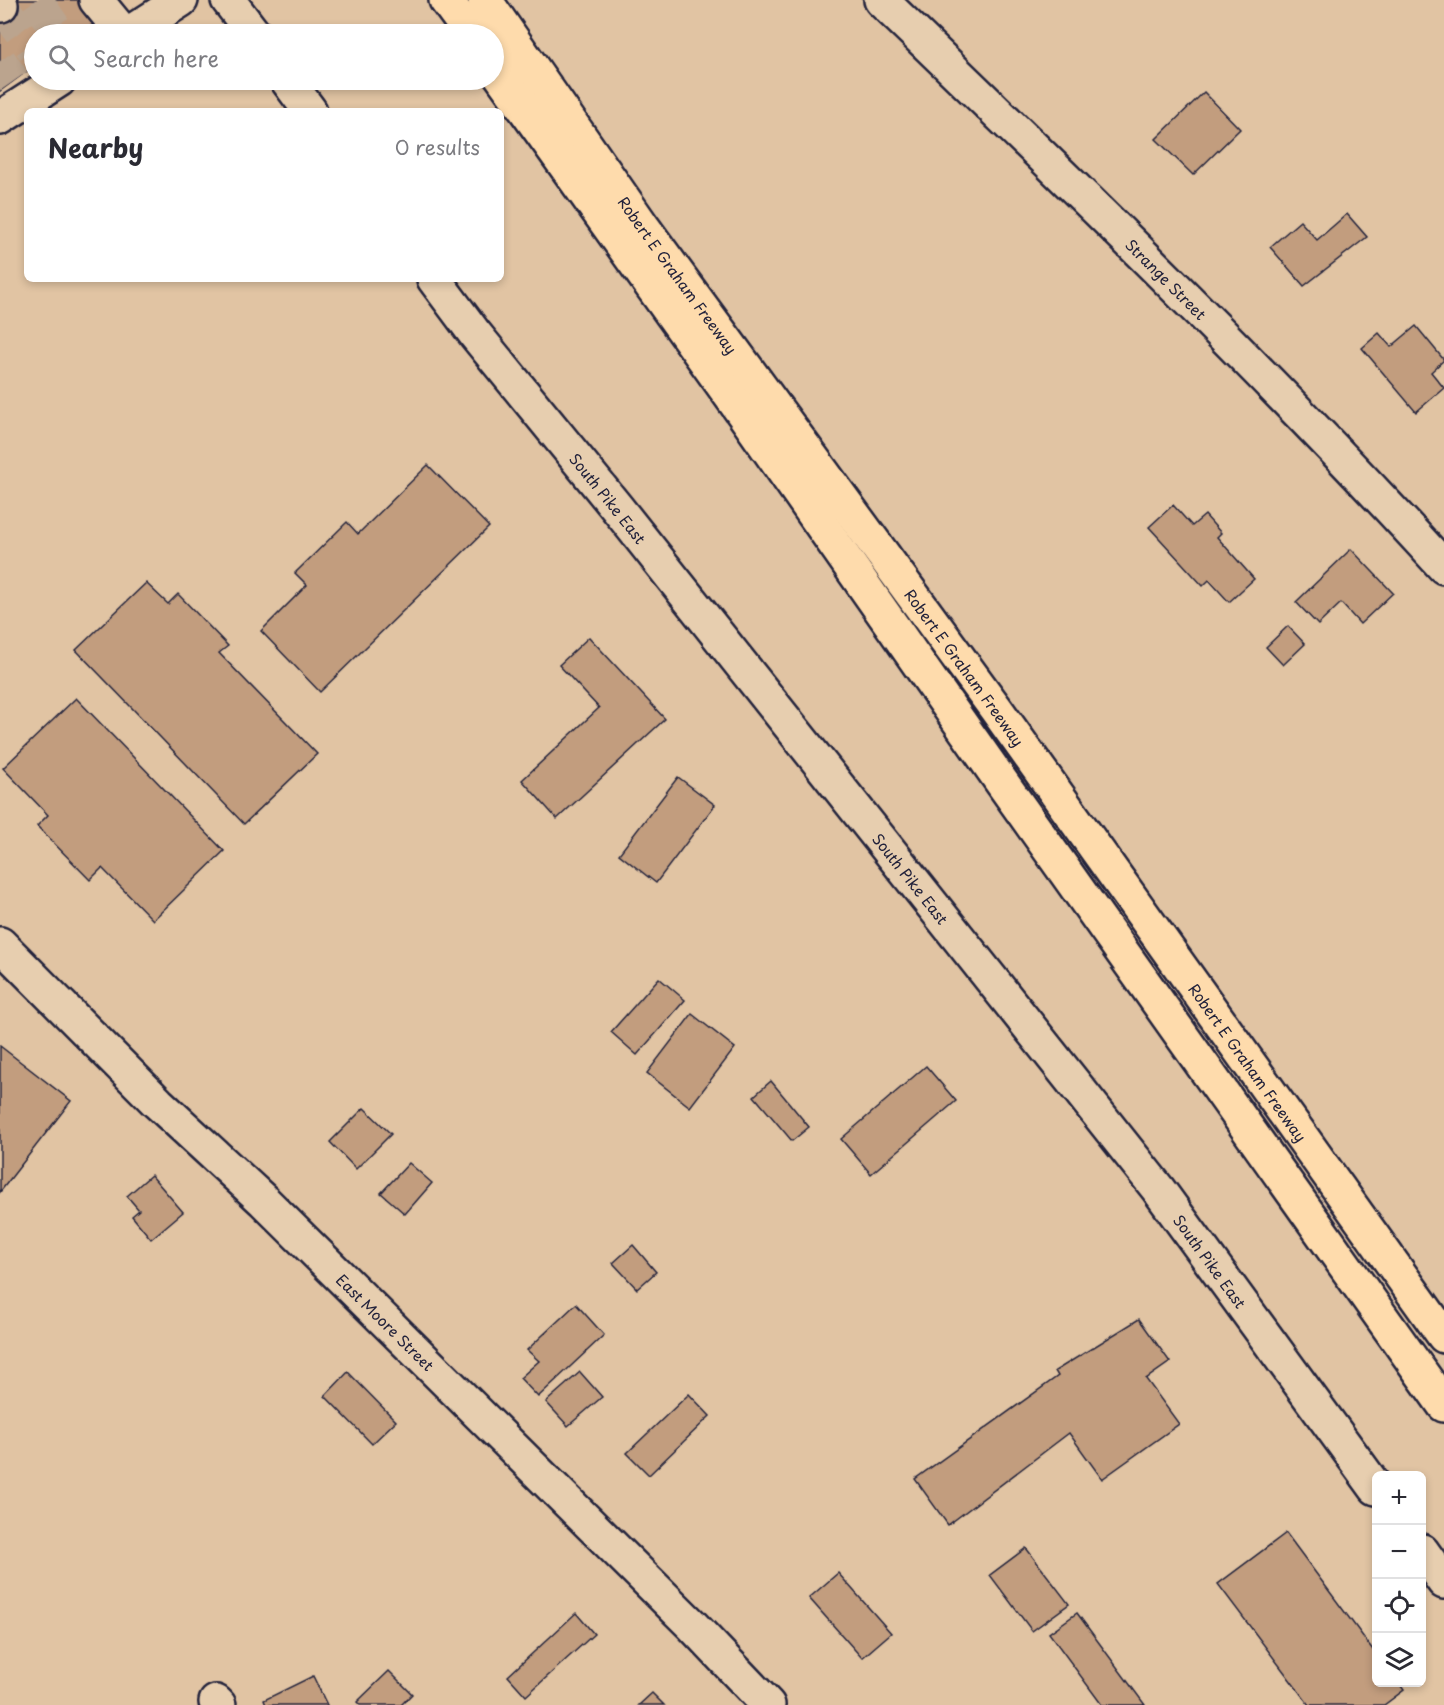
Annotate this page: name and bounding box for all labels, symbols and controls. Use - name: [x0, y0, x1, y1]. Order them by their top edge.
- search box: [24, 24, 504, 90]
- icon: search: [45, 41, 78, 74]
- text: Search here: [93, 41, 219, 74]
- text: Nearby: [48, 128, 143, 167]
- text: 0 results: [395, 132, 480, 162]
- street label: Robert E Graham Freeway: [613, 191, 743, 358]
- street label: Strange Street: [1121, 233, 1212, 324]
- street label: South Pike East: [565, 448, 652, 548]
- street label: Robert E Graham Freeway: [900, 584, 1030, 751]
- street label: South Pike East: [868, 828, 955, 929]
- street label: Robert E Graham Freeway: [1184, 978, 1313, 1146]
- street label: South Pike East: [1169, 1209, 1252, 1313]
- street label: East Moore Street: [332, 1268, 440, 1376]
- map controls: [1372, 1471, 1426, 1687]
- button: +: [1372, 1471, 1426, 1525]
- button: −: [1372, 1525, 1426, 1579]
- button: locate: [1372, 1579, 1426, 1633]
- button: layers: [1372, 1633, 1426, 1687]

